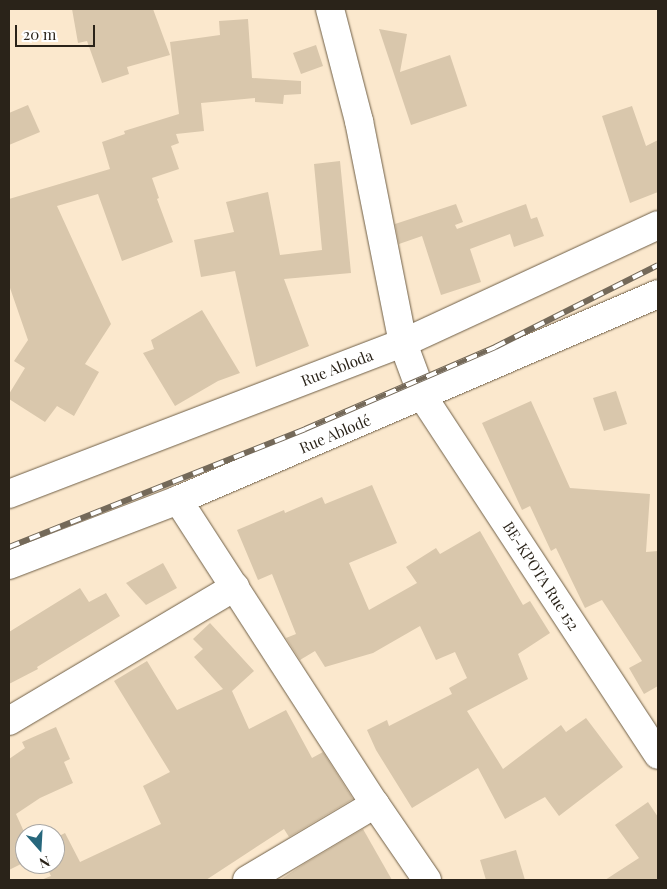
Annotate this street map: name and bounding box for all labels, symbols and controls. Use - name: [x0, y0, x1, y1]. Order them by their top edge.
- scale bar: [18, 15, 98, 47]
- text: 20 m: [23, 24, 56, 44]
- street label: Rue Abloda: [298, 346, 376, 390]
- street label: Rue Ablodé: [296, 411, 374, 457]
- street label: BE-KPOTA Rue 152: [499, 518, 583, 634]
- north arrow: [15, 824, 65, 874]
- text: N: [37, 852, 53, 873]

